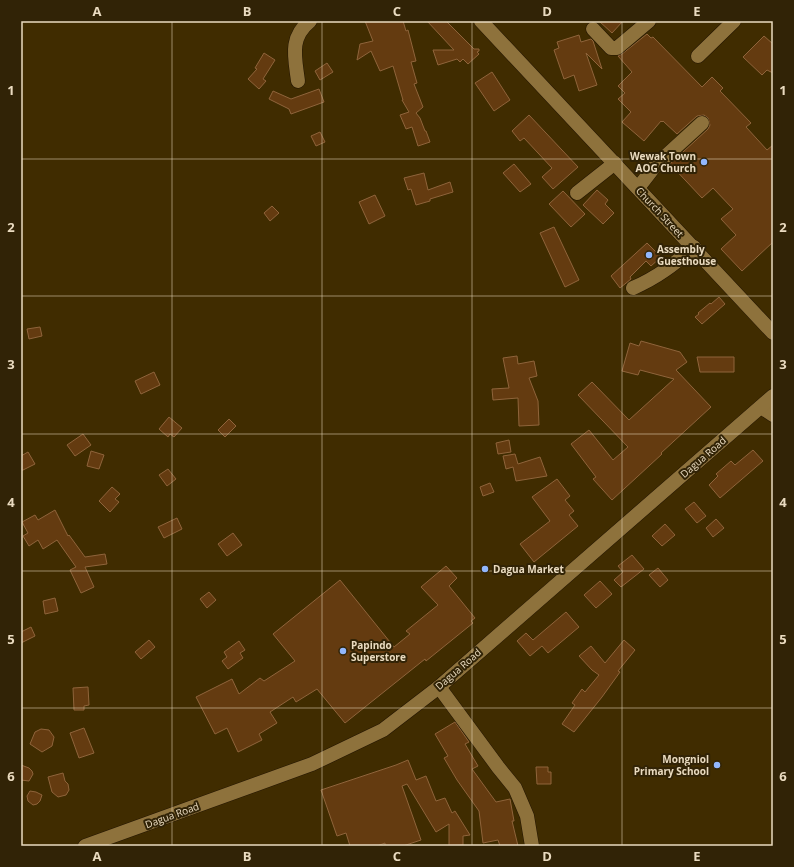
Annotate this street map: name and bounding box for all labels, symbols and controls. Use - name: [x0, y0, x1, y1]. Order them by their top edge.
- text: A: [93, 2, 102, 20]
- text: B: [243, 2, 252, 20]
- text: C: [393, 2, 401, 20]
- text: D: [542, 2, 552, 20]
- text: E: [693, 2, 701, 20]
- text: 1: [7, 81, 15, 99]
- text: 1: [779, 81, 787, 99]
- place label: Wewak Town AOG Church: [630, 149, 696, 175]
- marker: Wewak Town AOG Church: [699, 157, 709, 167]
- street label: Church Street: [633, 184, 687, 241]
- text: 2: [7, 218, 15, 236]
- text: 2: [779, 218, 787, 236]
- place label: Assembly Guesthouse: [657, 242, 716, 268]
- marker: Assembly Guesthouse: [644, 250, 654, 260]
- text: 3: [7, 355, 15, 373]
- text: 3: [779, 355, 787, 373]
- street label: Dagua Road: [677, 433, 729, 481]
- text: 4: [7, 493, 15, 511]
- text: 4: [779, 493, 787, 511]
- place label: Dagua Market: [493, 562, 564, 576]
- marker: Dagua Market: [480, 564, 490, 574]
- text: 5: [7, 630, 15, 648]
- text: 5: [779, 630, 787, 648]
- place label: Papindo Superstore: [351, 638, 406, 664]
- street label: Dagua Road: [432, 645, 484, 693]
- marker: Papindo Superstore: [338, 646, 348, 656]
- place label: Mongniol Primary School: [634, 752, 709, 778]
- marker: Mongniol Primary School: [712, 760, 722, 770]
- text: 6: [7, 767, 15, 785]
- text: 6: [779, 767, 787, 785]
- street label: Dagua Road: [143, 799, 201, 831]
- text: A: [93, 847, 102, 865]
- text: B: [243, 847, 252, 865]
- text: C: [393, 847, 401, 865]
- text: D: [542, 847, 552, 865]
- text: E: [693, 847, 701, 865]

